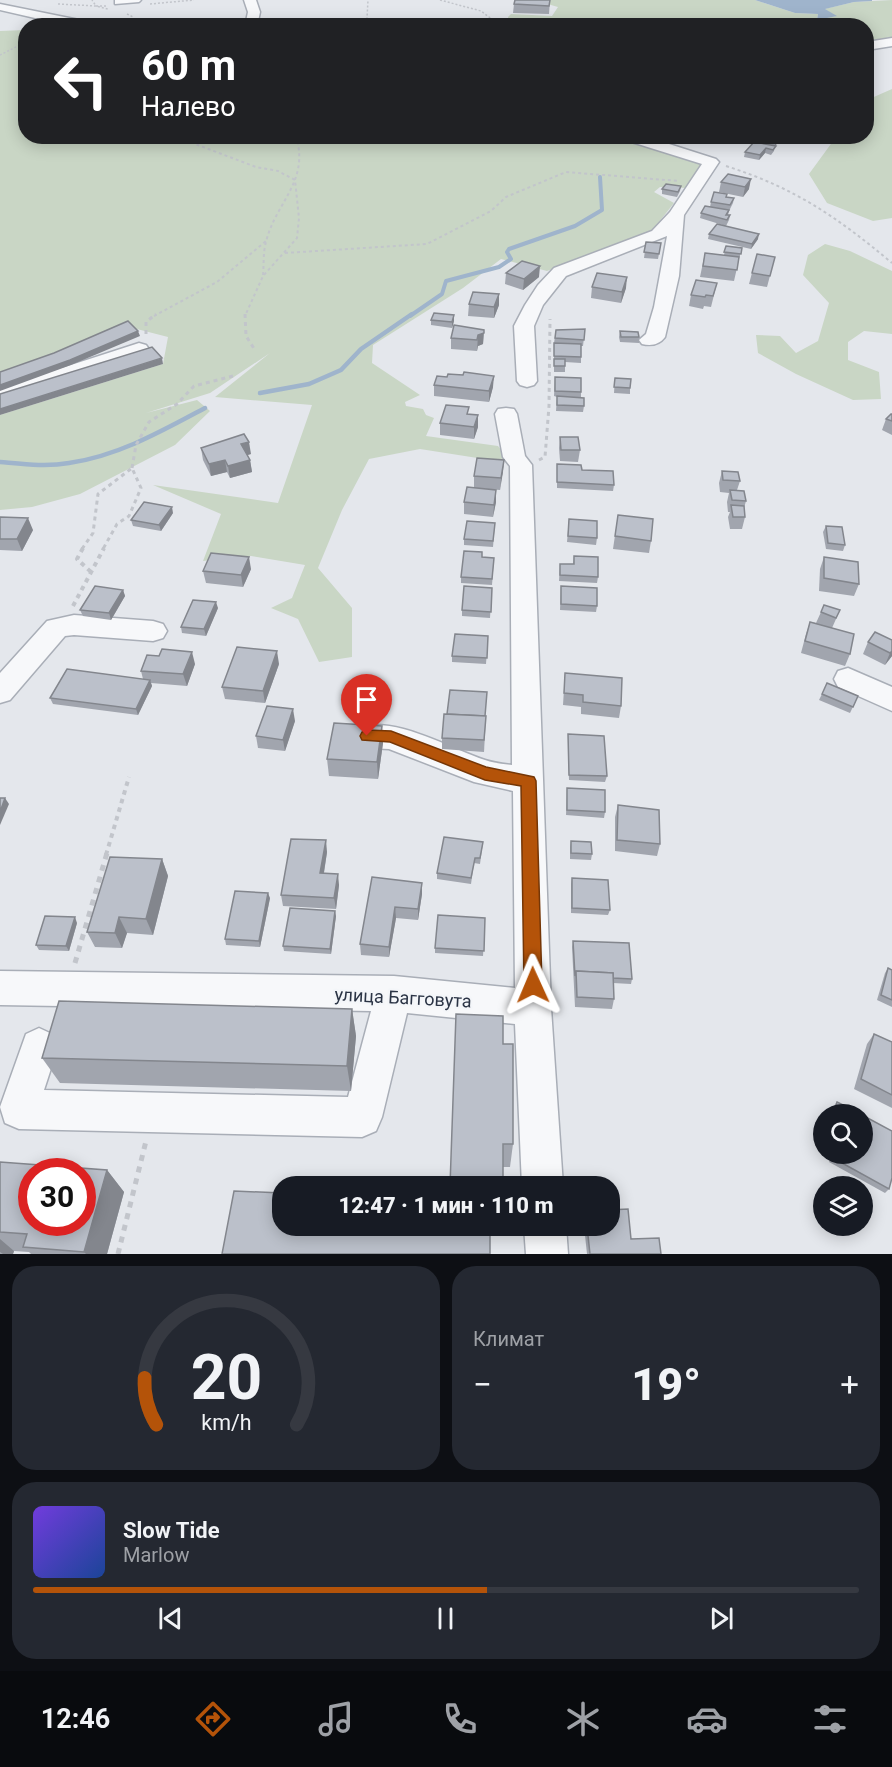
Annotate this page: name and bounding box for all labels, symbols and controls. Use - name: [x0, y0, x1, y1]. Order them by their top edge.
- text: 60 m: [141, 41, 236, 90]
- icon: left: [42, 42, 120, 120]
- text: Налево: [141, 91, 236, 123]
- pin: [341, 674, 392, 736]
- icon: arrive: [350, 683, 383, 716]
- position arrow: [501, 953, 565, 1017]
- street label: улица Багговута: [334, 983, 472, 1012]
- map controls: [813, 1104, 873, 1236]
- button: search: [813, 1104, 873, 1164]
- speed limit sign: 30: [18, 1158, 96, 1236]
- button: layers: [813, 1176, 873, 1236]
- text: 12:47 · 1 мин · 110 m: [338, 1193, 554, 1218]
- text: Климат: [473, 1327, 544, 1351]
- text: 20: [190, 1341, 262, 1414]
- text: 19°: [631, 1358, 701, 1411]
- text: −: [473, 1365, 492, 1404]
- text: +: [840, 1365, 859, 1404]
- text: km/h: [201, 1410, 251, 1435]
- text: Slow Tide: [123, 1518, 220, 1543]
- text: Marlow: [123, 1543, 189, 1567]
- icon: previous: [154, 1602, 187, 1635]
- icon: pause: [429, 1602, 462, 1635]
- icon: next: [705, 1602, 738, 1635]
- icon: directions: [192, 1698, 234, 1740]
- icon: music: [315, 1698, 357, 1740]
- icon: phone: [439, 1698, 481, 1740]
- icon: climate: [562, 1698, 604, 1740]
- icon: car: [686, 1698, 728, 1740]
- icon: filters: [809, 1698, 851, 1740]
- text: 12:46: [41, 1703, 110, 1735]

